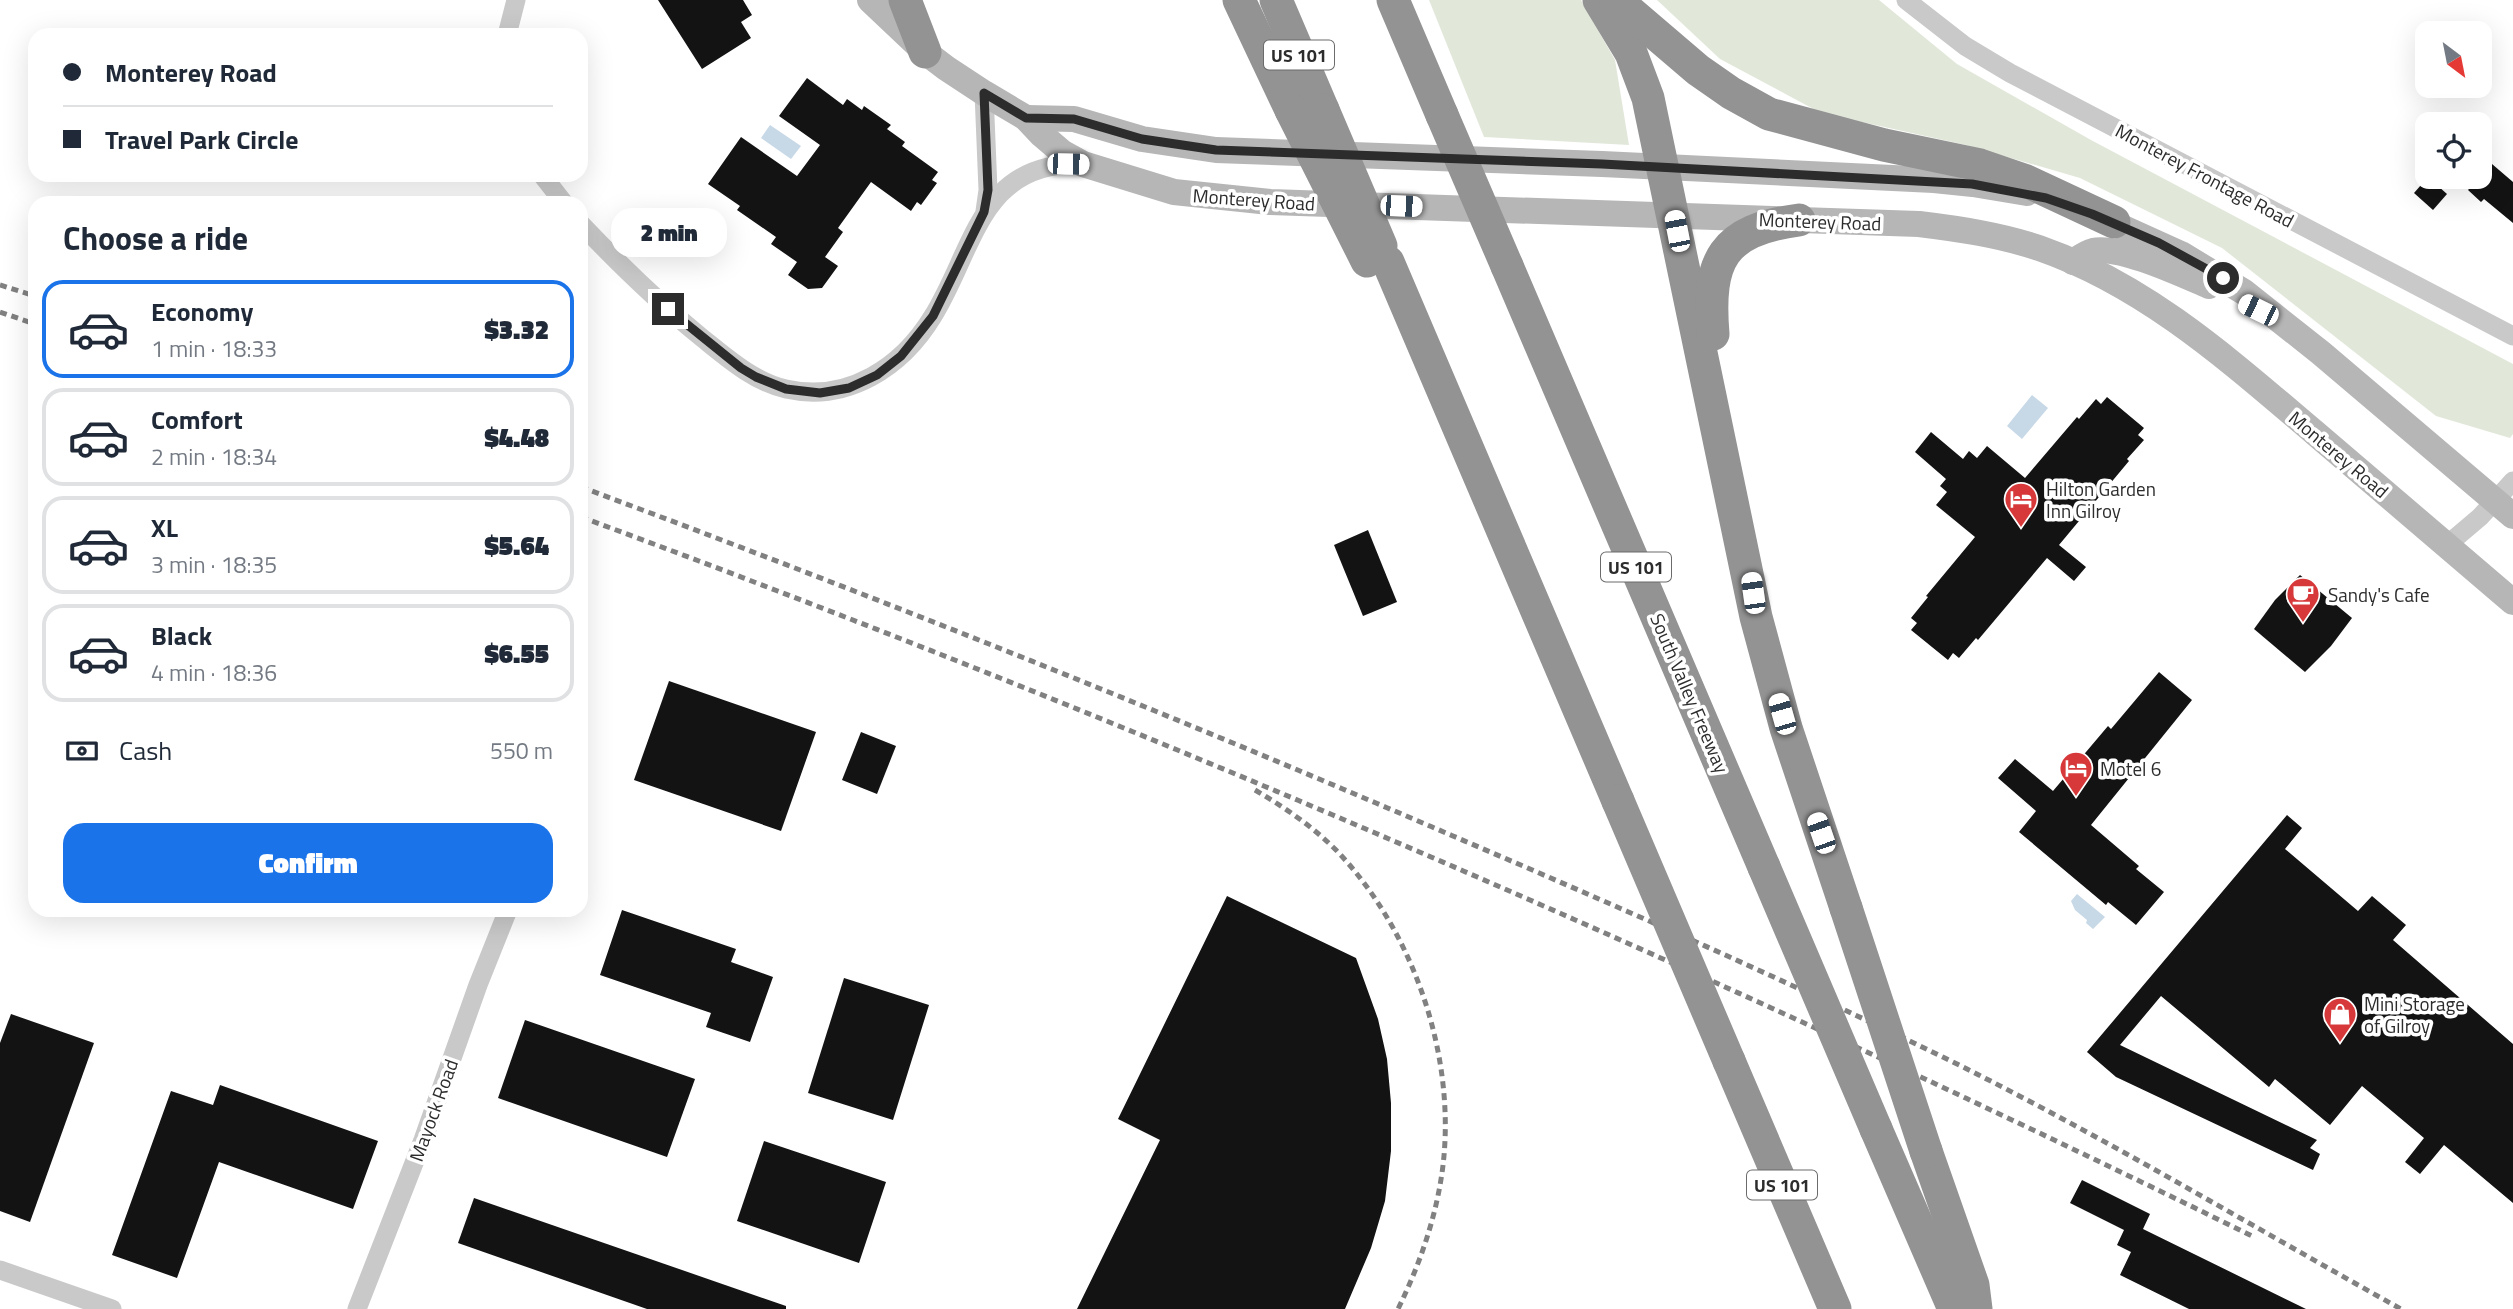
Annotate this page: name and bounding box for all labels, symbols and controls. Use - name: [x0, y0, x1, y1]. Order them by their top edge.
- north arrow: [2415, 21, 2492, 98]
- map controls: [2415, 21, 2492, 189]
- road number: US 101: [1264, 40, 1334, 70]
- text: Monterey Road: [105, 53, 277, 92]
- button: locate: [2415, 112, 2492, 189]
- street label: Monterey Frontage Road: [2111, 116, 2299, 234]
- text: Travel Park Circle: [105, 120, 299, 159]
- car: [1047, 153, 1090, 175]
- street label: Monterey Road: [1192, 180, 1316, 218]
- car: [1380, 195, 1423, 217]
- street label: Monterey Road: [1758, 204, 1882, 238]
- callout: 2 min: [610, 208, 726, 256]
- car: [1663, 208, 1692, 254]
- text: Choose a ride: [63, 214, 248, 262]
- text: 2 min: [640, 215, 698, 250]
- route start: [2207, 262, 2239, 294]
- car: [2235, 291, 2282, 329]
- text: Economy: [151, 292, 253, 331]
- route end: [652, 293, 684, 325]
- icon: car: [67, 298, 130, 361]
- text: $3.32: [484, 310, 549, 349]
- text: 1 min · 18:33: [151, 331, 277, 366]
- text: Comfort: [151, 400, 243, 439]
- street label: Monterey Road: [2283, 403, 2395, 505]
- icon: car: [67, 406, 130, 469]
- text: $4.48: [484, 418, 549, 457]
- text: 2 min · 18:34: [151, 439, 277, 474]
- place label: Hilton Garden Inn Gilroy: [2046, 474, 2156, 525]
- hotel icon: Hilton Garden Inn Gilroy: [2002, 480, 2040, 529]
- text: XL: [151, 508, 178, 547]
- icon: car: [67, 514, 130, 577]
- text: $5.64: [484, 526, 549, 565]
- text: 3 min · 18:35: [151, 547, 277, 582]
- road number: US 101: [1601, 552, 1671, 582]
- car: [1740, 571, 1767, 615]
- cafe icon: Sandy's Cafe: [2284, 575, 2322, 624]
- place label: Sandy's Cafe: [2328, 580, 2430, 609]
- street label: South Valley Freeway: [1643, 609, 1737, 777]
- text: Black: [151, 616, 212, 655]
- icon: car: [67, 622, 130, 685]
- text: $6.55: [484, 634, 549, 673]
- text: 4 min · 18:36: [151, 655, 277, 690]
- car: [1767, 691, 1798, 737]
- text: Cash: [119, 731, 172, 770]
- icon: cash: [63, 732, 101, 770]
- text: 550 m: [490, 733, 553, 768]
- hotel icon: Motel 6: [2057, 749, 2095, 798]
- place label: Motel 6: [2100, 754, 2161, 783]
- car: [1805, 810, 1838, 856]
- button: Confirm: [63, 823, 553, 903]
- place label: Mini Storage of Gilroy: [2364, 989, 2465, 1040]
- shop icon: Mini Storage of Gilroy: [2321, 995, 2359, 1044]
- street label: Mayock Road: [401, 1055, 465, 1165]
- road number: US 101: [1747, 1170, 1817, 1200]

